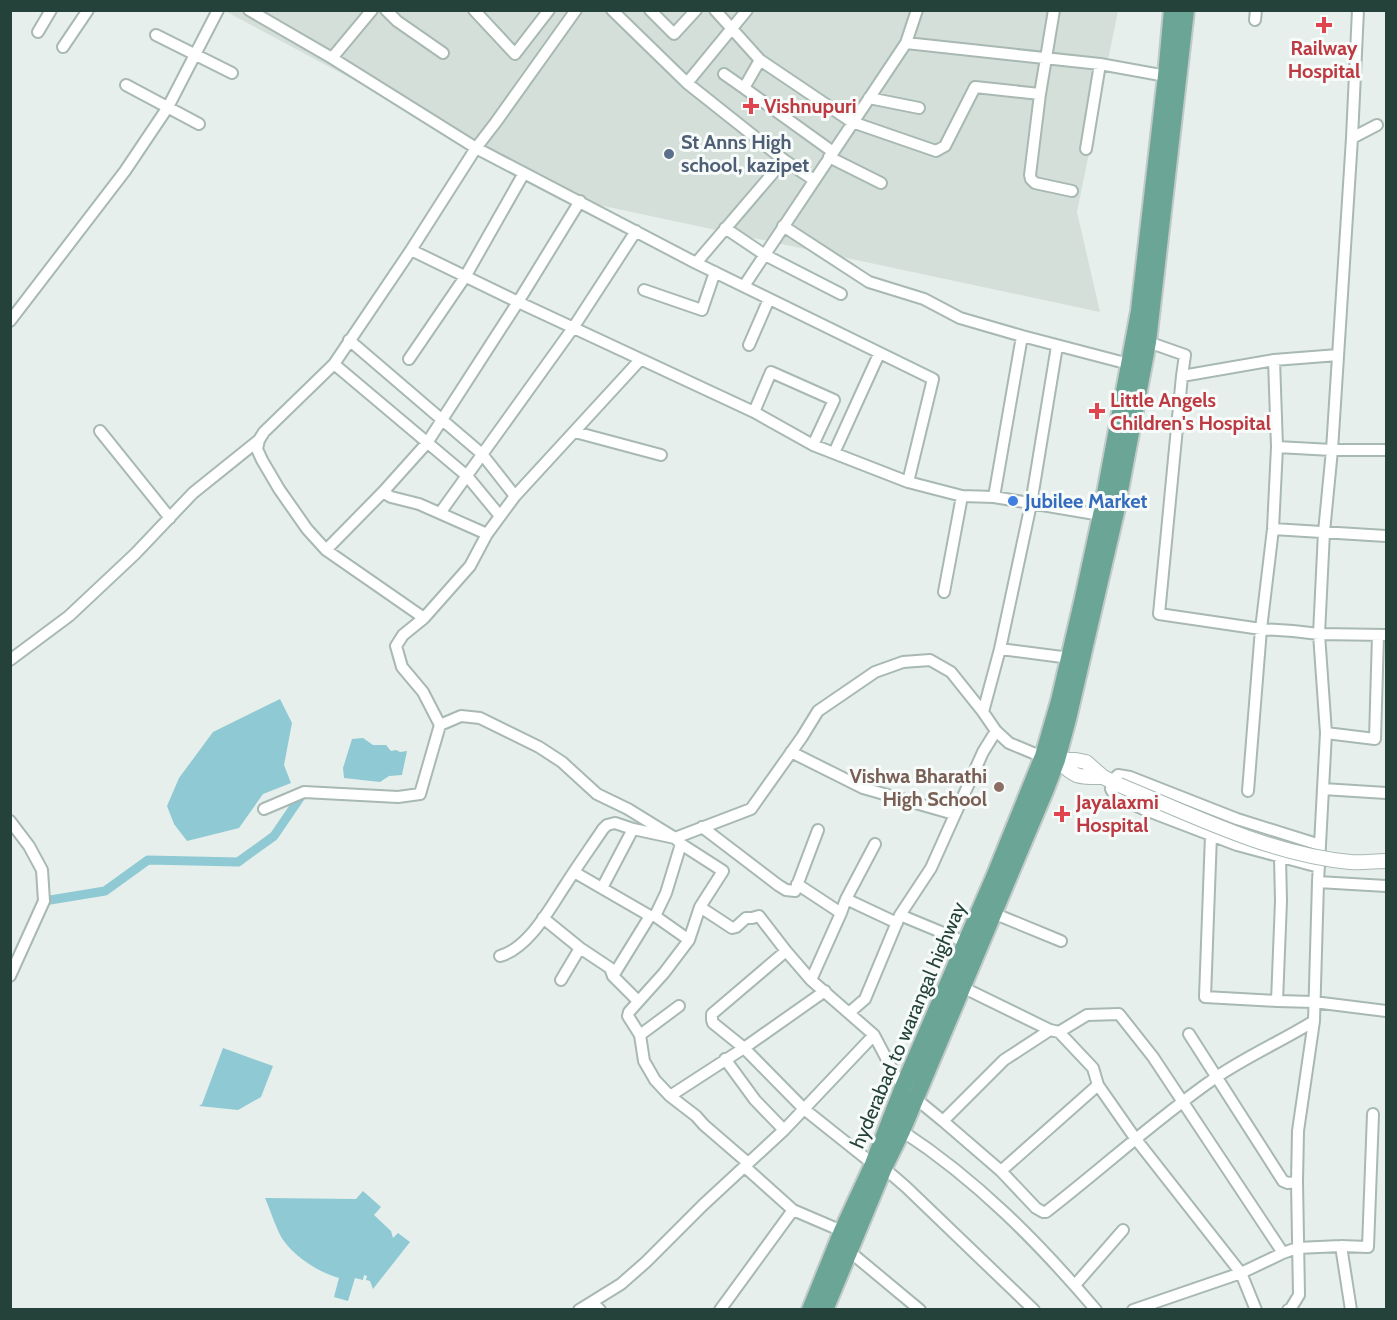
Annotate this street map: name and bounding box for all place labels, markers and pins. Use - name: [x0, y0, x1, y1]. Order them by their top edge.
- marker: Railway Hospital: [1315, 16, 1333, 34]
- place label: Railway Hospital: [1288, 36, 1360, 83]
- place label: Vishnupuri: [764, 94, 856, 118]
- marker: Vishnupuri: [742, 97, 760, 115]
- place label: St Anns High school, kazipet: [681, 130, 809, 177]
- marker: St Anns High school, kazipet: [662, 147, 676, 161]
- place label: Little Angels Children's Hospital: [1110, 388, 1271, 435]
- marker: Little Angels Children's Hospital: [1088, 402, 1106, 420]
- place label: Jubilee Market: [1024, 489, 1148, 513]
- marker: Jubilee Market: [1006, 494, 1020, 508]
- place label: Vishwa Bharathi High School: [849, 764, 987, 811]
- marker: Vishwa Bharathi High School: [992, 780, 1006, 794]
- place label: Jayalaxmi Hospital: [1075, 790, 1159, 837]
- marker: Jayalaxmi Hospital: [1053, 805, 1071, 823]

